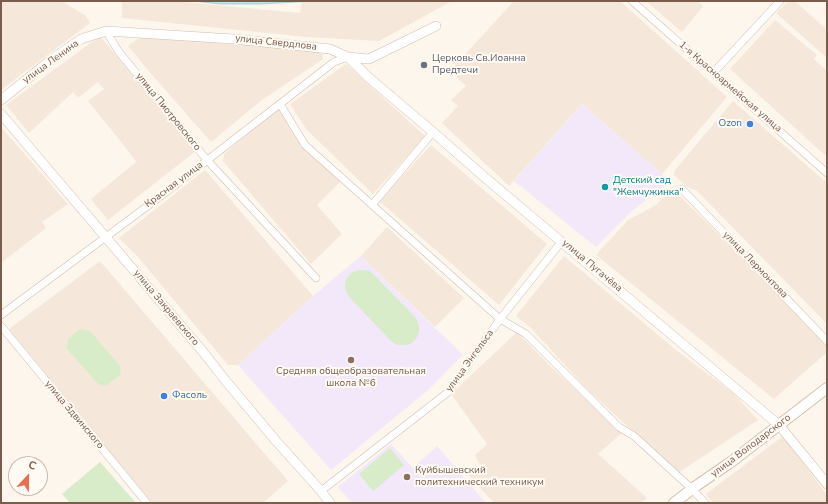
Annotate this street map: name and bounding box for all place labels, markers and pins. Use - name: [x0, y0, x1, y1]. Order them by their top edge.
- place label: Церковь Св.Иоанна Предтечи: [432, 53, 526, 76]
- marker: Церковь Св.Иоанна Предтечи: [419, 60, 429, 70]
- place label: Ozon: [719, 118, 742, 130]
- marker: Ozon: [745, 119, 755, 129]
- place label: Детский сад "Жемчужинка": [613, 175, 683, 198]
- marker: Детский сад "Жемчужинка": [600, 182, 610, 192]
- marker: Средняя общеобразовательная школа №6: [346, 355, 356, 365]
- place label: Средняя общеобразовательная школа №6: [276, 366, 426, 390]
- place label: Фасоль: [172, 390, 207, 402]
- marker: Фасоль: [159, 391, 169, 401]
- place label: Куйбышевский политехнический техникум: [415, 465, 544, 488]
- marker: Куйбышевский политехнический техникум: [402, 472, 412, 482]

